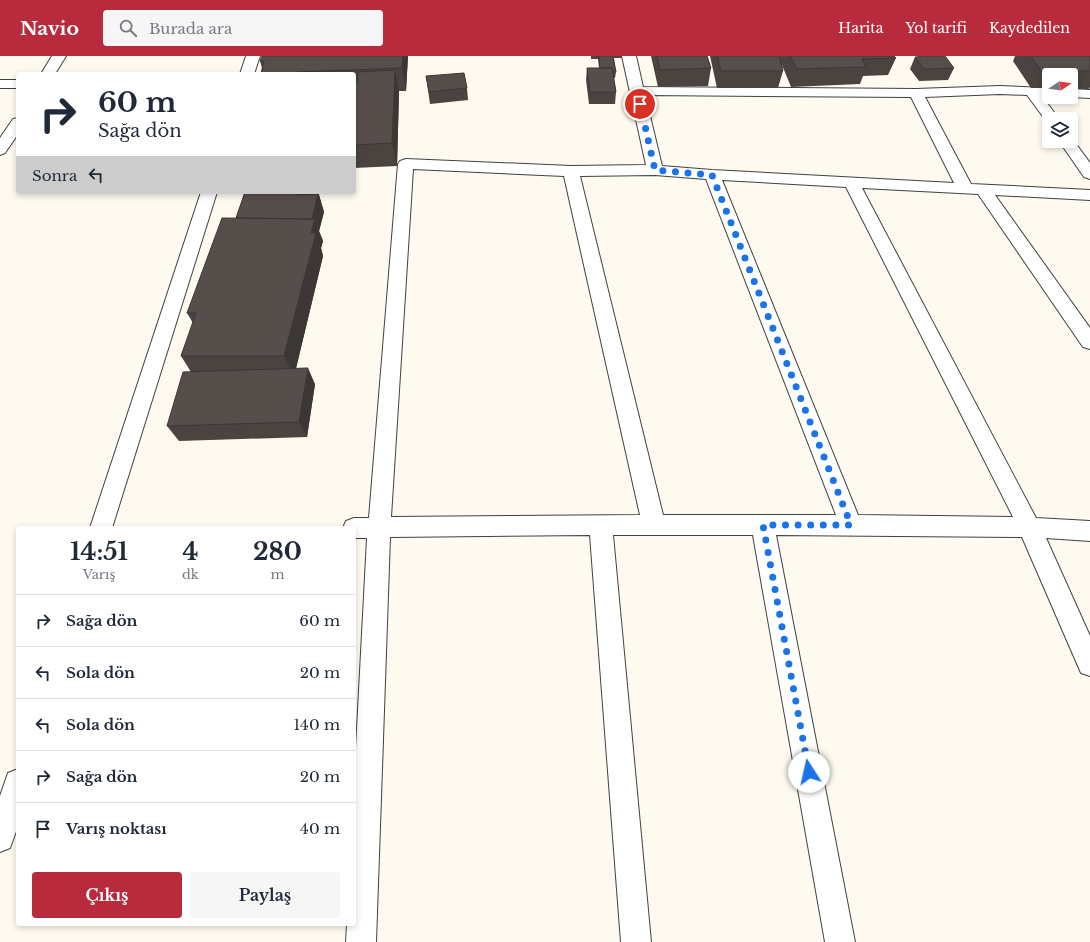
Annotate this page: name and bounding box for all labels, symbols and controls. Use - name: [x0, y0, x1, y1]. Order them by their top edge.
- search box: [103, 10, 383, 46]
- text: Navio: [20, 17, 79, 40]
- icon: search: [117, 17, 139, 39]
- text: Burada ara: [149, 19, 232, 38]
- text: Harita: [838, 19, 883, 37]
- text: Yol tarifi: [905, 19, 967, 37]
- text: Kaydedilen: [989, 19, 1070, 37]
- north arrow: [1042, 68, 1078, 104]
- map controls: [1042, 68, 1078, 148]
- text: 60 m: [98, 85, 176, 120]
- pin: [623, 87, 657, 121]
- icon: right: [32, 88, 84, 140]
- icon: arrive: [629, 93, 651, 115]
- button: layers: [1042, 112, 1078, 148]
- text: Sağa dön: [98, 120, 182, 142]
- icon: left: [85, 164, 107, 186]
- text: Sonra: [32, 166, 77, 185]
- text: 14:51: [70, 537, 128, 566]
- text: 4: [183, 537, 198, 566]
- text: 280: [253, 537, 302, 566]
- text: Varış: [83, 566, 115, 583]
- text: dk: [182, 566, 199, 583]
- text: m: [270, 566, 284, 583]
- icon: right: [32, 610, 54, 632]
- text: Sağa dön: [66, 611, 138, 630]
- text: 60 m: [299, 611, 340, 630]
- icon: left: [32, 662, 54, 684]
- text: Sola dön: [66, 663, 135, 682]
- text: 20 m: [300, 663, 340, 682]
- icon: left: [32, 714, 54, 736]
- text: Sola dön: [66, 715, 135, 734]
- text: 140 m: [293, 715, 340, 734]
- position arrow: [788, 751, 830, 793]
- icon: right: [32, 766, 54, 788]
- text: Sağa dön: [66, 767, 138, 786]
- text: 20 m: [300, 767, 340, 786]
- icon: arrive: [32, 818, 54, 840]
- text: Varış noktası: [66, 819, 167, 838]
- text: 40 m: [300, 819, 340, 838]
- button: Çıkış: [32, 872, 182, 918]
- button: Paylaş: [190, 872, 340, 918]

